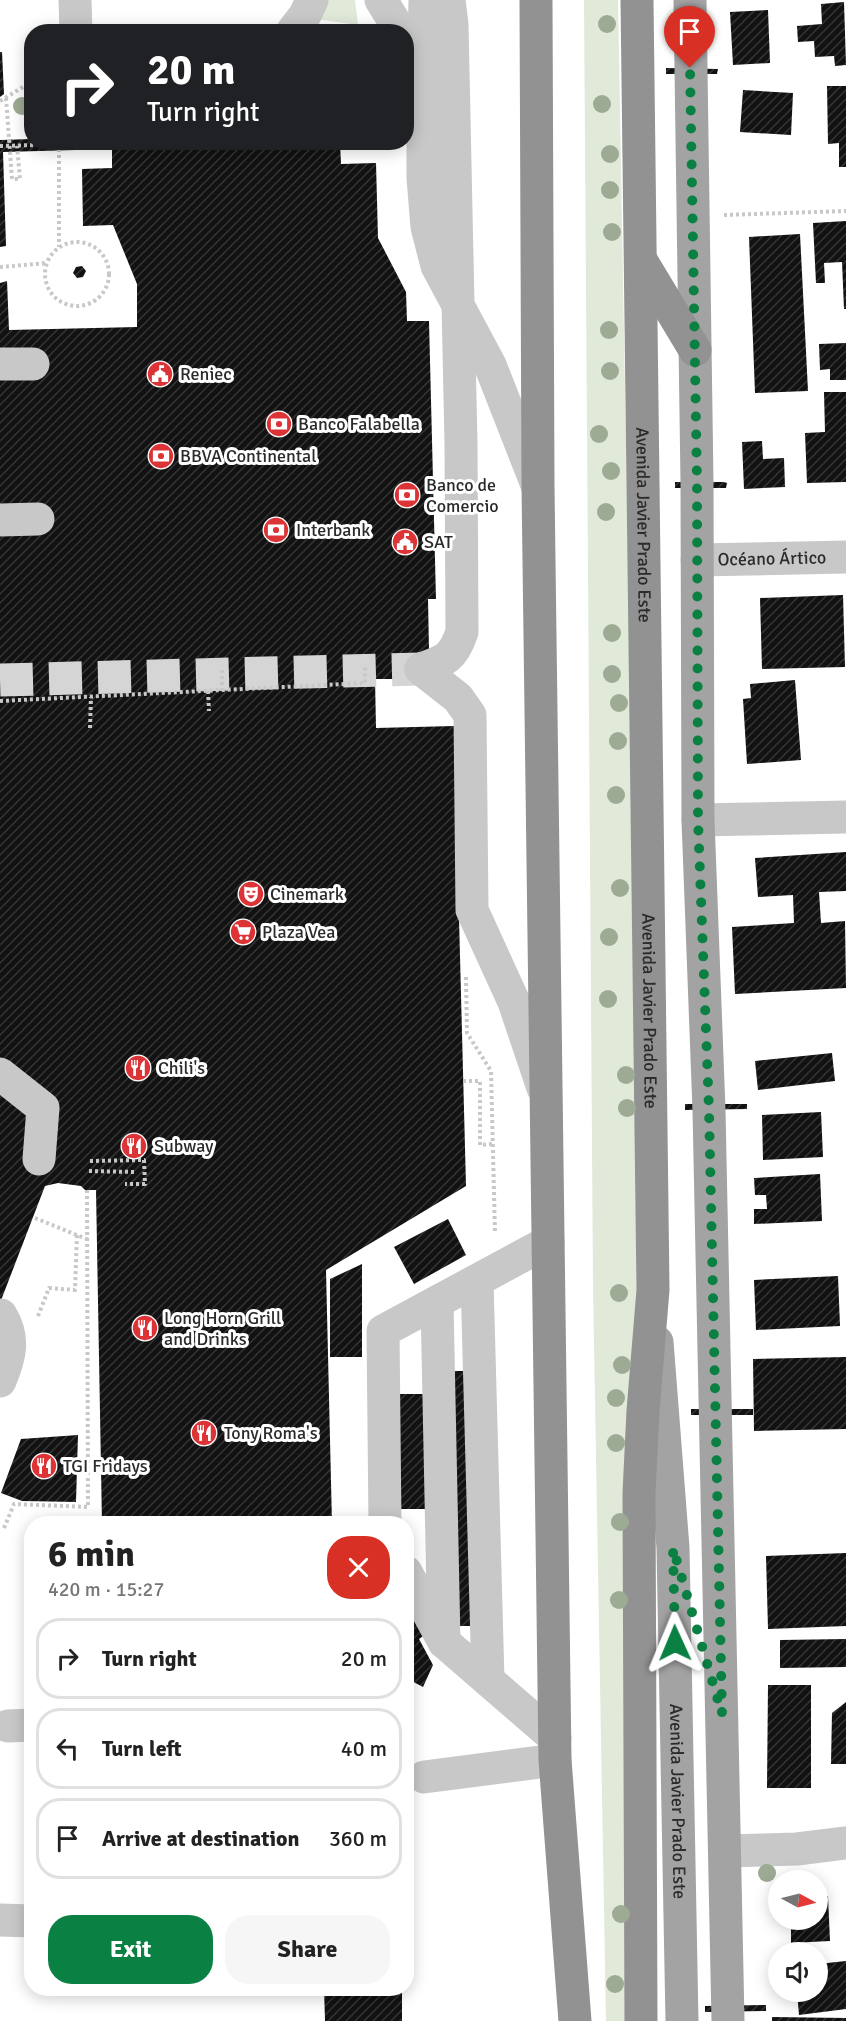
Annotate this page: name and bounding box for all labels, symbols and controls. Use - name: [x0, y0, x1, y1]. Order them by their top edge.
- pin: [664, 6, 715, 68]
- icon: arrive: [673, 15, 706, 48]
- text: 20 m: [147, 45, 236, 96]
- icon: right: [48, 48, 126, 126]
- text: Turn right: [147, 96, 260, 129]
- public building icon: Reniec: [145, 359, 175, 389]
- place label: Reniec: [180, 363, 232, 385]
- bank icon: Banco Falabella: [264, 409, 294, 439]
- place label: Banco Falabella: [298, 413, 420, 435]
- street label: Avenida Javier Prado Este: [631, 427, 656, 623]
- bank icon: BBVA Continental: [146, 441, 176, 471]
- place label: BBVA Continental: [180, 445, 317, 467]
- place label: Banco de Comercio: [426, 474, 499, 517]
- bank icon: Banco de Comercio: [392, 480, 422, 510]
- bank icon: Interbank: [261, 515, 291, 545]
- place label: Interbank: [296, 519, 370, 541]
- public building icon: SAT: [390, 527, 420, 557]
- place label: SAT: [424, 531, 453, 553]
- street label: Océano Ártico: [717, 546, 827, 571]
- theatre icon: Cinemark: [236, 879, 266, 909]
- place label: Cinemark: [270, 883, 344, 905]
- street label: Avenida Javier Prado Este: [637, 913, 662, 1109]
- supermarket icon: Plaza Vea: [228, 917, 258, 947]
- place label: Plaza Vea: [262, 921, 335, 943]
- restaurant icon: Chili's: [123, 1053, 153, 1083]
- place label: Chili's: [158, 1057, 205, 1079]
- restaurant icon: Subway: [119, 1131, 149, 1161]
- place label: Subway: [154, 1135, 214, 1157]
- place label: Long Horn Grill and Drinks: [164, 1307, 281, 1350]
- restaurant icon: Long Horn Grill and Drinks: [130, 1313, 160, 1343]
- restaurant icon: Tony Roma's: [189, 1418, 219, 1448]
- place label: Tony Roma's: [224, 1422, 318, 1444]
- restaurant icon: TGI Fridays: [29, 1451, 59, 1481]
- place label: TGI Fridays: [63, 1455, 148, 1477]
- text: 6 min: [48, 1532, 135, 1577]
- button: close: [327, 1536, 390, 1599]
- text: 420 m · 15:27: [48, 1577, 164, 1602]
- position arrow: [643, 1611, 707, 1675]
- icon: right: [51, 1642, 84, 1675]
- text: Turn right: [102, 1645, 197, 1672]
- text: 20 m: [341, 1645, 387, 1672]
- street label: Avenida Javier Prado Este: [665, 1703, 691, 1899]
- icon: left: [51, 1732, 84, 1765]
- text: Turn left: [102, 1735, 182, 1762]
- text: 40 m: [341, 1735, 387, 1762]
- icon: arrive: [51, 1822, 84, 1855]
- text: Arrive at destination: [102, 1825, 299, 1852]
- text: 360 m: [329, 1825, 387, 1852]
- north arrow: [768, 1870, 828, 1930]
- map controls: [768, 1870, 828, 2002]
- button: Exit: [48, 1915, 213, 1984]
- button: Share: [225, 1915, 390, 1984]
- button: sound: [768, 1942, 828, 2002]

